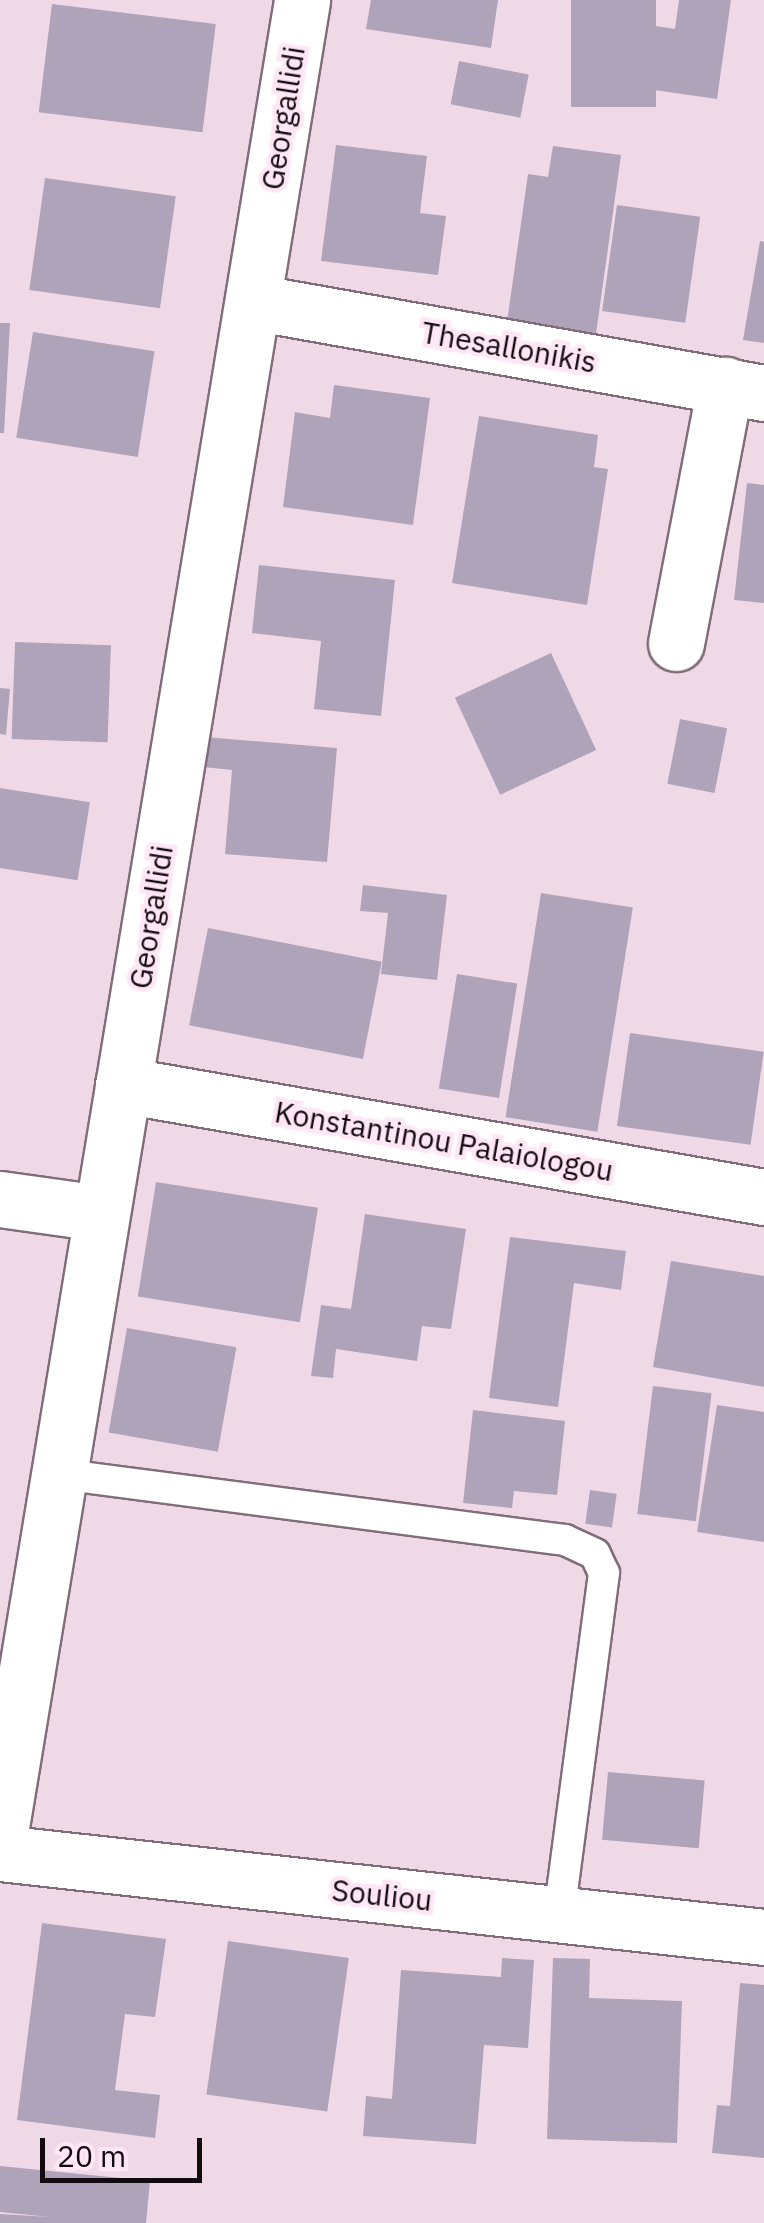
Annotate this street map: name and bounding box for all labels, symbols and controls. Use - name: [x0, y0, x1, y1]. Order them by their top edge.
- street label: Georgallidi: [254, 44, 312, 192]
- street label: Thesallonikis: [419, 314, 599, 380]
- street label: Georgallidi: [122, 843, 180, 991]
- street label: Konstantinou Palaiologou: [272, 1093, 616, 1189]
- street label: Souliou: [330, 1872, 434, 1918]
- scale bar: [45, 2118, 208, 2180]
- text: 20 m: [57, 2136, 126, 2175]

